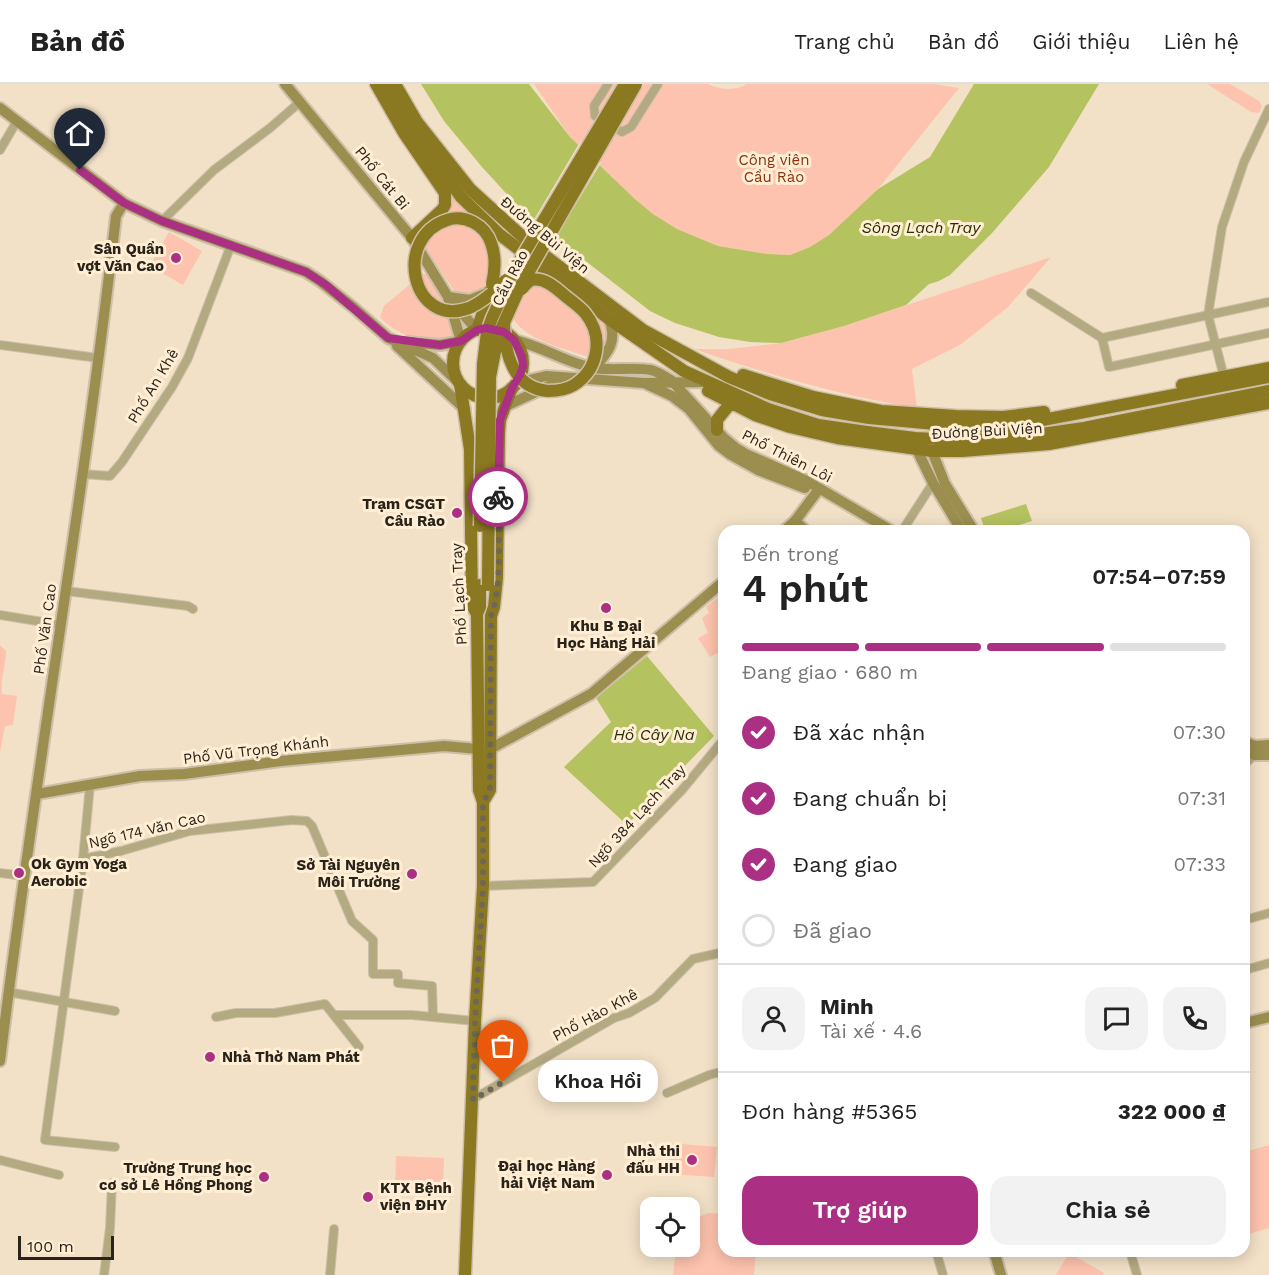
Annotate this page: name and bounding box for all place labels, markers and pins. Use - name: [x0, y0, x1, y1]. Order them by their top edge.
- pin: [54, 108, 105, 170]
- place label: Sân Quần vợt Văn Cao: [76, 240, 164, 275]
- marker: Sân Quần vợt Văn Cao: [169, 251, 183, 265]
- place label: Trạm CSGT Cầu Rào: [362, 495, 445, 530]
- marker: Trạm CSGT Cầu Rào: [450, 506, 464, 520]
- marker: Khu B Đại Học Hàng Hải: [599, 601, 613, 615]
- place label: Khu B Đại Học Hàng Hải: [557, 617, 655, 652]
- place label: Ok Gym Yoga Aerobic: [31, 855, 127, 890]
- place label: Sở Tài Nguyên Môi Trường: [296, 856, 401, 891]
- marker: Ok Gym Yoga Aerobic: [12, 866, 26, 880]
- marker: Sở Tài Nguyên Môi Trường: [405, 867, 419, 881]
- pin: [477, 1020, 528, 1082]
- place label: Nhà Thờ Nam Phát: [222, 1048, 360, 1066]
- marker: Nhà Thờ Nam Phát: [203, 1050, 217, 1064]
- callout: Khoa Hồi: [539, 1061, 659, 1103]
- place label: Nhà thi đấu HH: [626, 1142, 680, 1177]
- marker: Nhà thi đấu HH: [685, 1153, 699, 1167]
- place label: Đại học Hàng hải Việt Nam: [498, 1157, 596, 1192]
- place label: Trường Trung học cơ sở Lê Hồng Phong: [99, 1159, 253, 1194]
- marker: Đại học Hàng hải Việt Nam: [600, 1168, 614, 1182]
- marker: Trường Trung học cơ sở Lê Hồng Phong: [257, 1170, 271, 1184]
- place label: KTX Bệnh viện ĐHY: [379, 1179, 452, 1214]
- marker: KTX Bệnh viện ĐHY: [361, 1190, 375, 1204]

